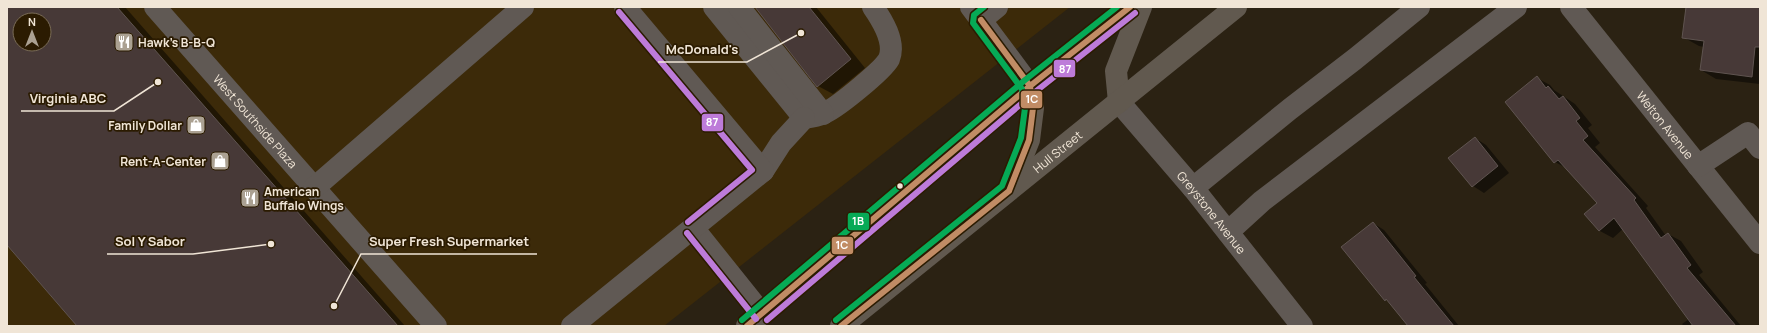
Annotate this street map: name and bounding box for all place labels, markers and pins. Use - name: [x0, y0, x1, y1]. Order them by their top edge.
- restaurant icon: Hawk's B-B-Q: [113, 31, 135, 53]
- place label: Hawk's B-B-Q: [138, 34, 215, 51]
- callout: McDonald's: [658, 37, 747, 62]
- callout: Virginia ABC: [21, 86, 114, 111]
- shop icon: Family Dollar: [185, 114, 207, 136]
- place label: Family Dollar: [108, 117, 182, 134]
- shop icon: Rent-A-Center: [209, 150, 231, 172]
- place label: Rent-A-Center: [120, 153, 206, 170]
- unlabelled marker: [895, 181, 905, 191]
- place label: American Buffalo Wings: [264, 183, 344, 214]
- restaurant icon: American Buffalo Wings: [239, 187, 261, 209]
- callout: Sol Y Sabor: [107, 229, 193, 254]
- callout: Super Fresh Supermarket: [361, 229, 537, 254]

